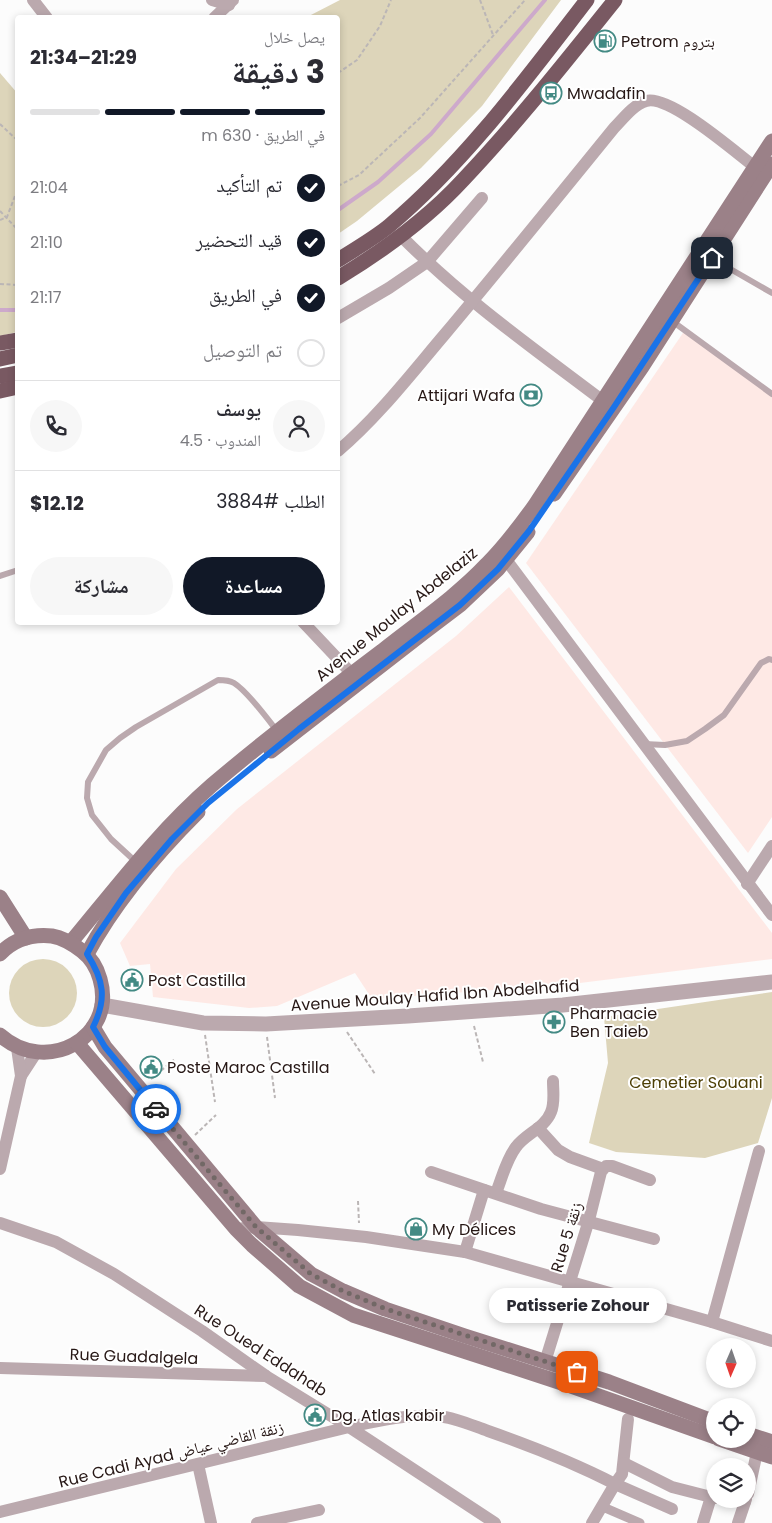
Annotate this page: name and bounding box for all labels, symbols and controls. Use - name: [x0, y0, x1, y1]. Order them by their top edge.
- text: يصل خلال: [264, 26, 325, 49]
- fuel station icon: Petrom بتروم: [593, 29, 617, 53]
- place label: Petrom بتروم: [621, 30, 715, 53]
- text: 21:29–21:34: [30, 44, 137, 71]
- text: 3 دقيقة: [232, 49, 325, 94]
- bus stop icon: Mwadafin: [539, 81, 563, 105]
- place label: Mwadafin: [567, 82, 646, 105]
- text: في الطريق · 630 m: [201, 124, 325, 147]
- text: تم التأكيد: [216, 172, 282, 199]
- icon: check: [297, 174, 325, 202]
- text: 21:04: [30, 176, 68, 199]
- text: قيد التحضير: [196, 227, 282, 254]
- icon: check: [297, 229, 325, 257]
- text: 21:10: [30, 231, 63, 254]
- pin: [691, 237, 733, 279]
- icon: home: [698, 244, 726, 272]
- text: في الطريق: [209, 282, 282, 309]
- icon: check: [297, 284, 325, 312]
- text: 21:17: [30, 286, 62, 309]
- text: تم التوصيل: [203, 337, 282, 364]
- bank icon: Attijari Wafa: [519, 383, 543, 407]
- place label: Attijari Wafa: [417, 384, 515, 407]
- text: يوسف: [216, 396, 261, 423]
- button: phone: [30, 400, 82, 452]
- button: person: [273, 400, 325, 452]
- text: المندوب · 4.5: [180, 429, 261, 452]
- text: الطلب #3884: [216, 488, 325, 515]
- text: $12.12: [30, 490, 84, 517]
- street label: Avenue Moulay Abdelaziz: [310, 542, 482, 687]
- button: مشاركة: [30, 557, 173, 615]
- button: مساعدة: [183, 557, 325, 615]
- public building icon: Post Castilla: [120, 968, 144, 992]
- place label: Post Castilla: [148, 969, 246, 992]
- street label: Avenue Moulay Hafid Ibn Abdelhafid: [290, 974, 580, 1017]
- place label: Pharmacie Ben Taieb: [570, 1002, 657, 1043]
- pharmacy icon: Pharmacie Ben Taieb: [542, 1010, 566, 1034]
- public building icon: Poste Maroc Castilla: [139, 1055, 163, 1079]
- place label: Poste Maroc Castilla: [167, 1056, 330, 1079]
- park label: Cemetier Souani: [629, 1071, 763, 1094]
- courier: [131, 1084, 181, 1134]
- icon: car: [142, 1095, 170, 1123]
- street label: Rue 5 زنقة: [545, 1199, 588, 1275]
- shop icon: My Délices: [404, 1217, 428, 1241]
- place label: My Délices: [432, 1218, 516, 1241]
- callout: Patisserie Zohour: [488, 1287, 666, 1322]
- text: Patisserie Zohour: [507, 1294, 649, 1317]
- street label: Rue Oued Eddahab: [190, 1299, 332, 1402]
- north arrow: [706, 1338, 756, 1388]
- map controls: [706, 1338, 756, 1508]
- street label: Rue Guadalgela: [69, 1343, 199, 1370]
- pin: [556, 1351, 598, 1393]
- icon: bag: [563, 1358, 591, 1386]
- button: locate: [706, 1398, 756, 1448]
- public building icon: Dg. Atlas kabir: [303, 1403, 327, 1427]
- place label: Dg. Atlas kabir: [331, 1404, 445, 1427]
- street label: Rue Cadi Ayad زنقة القاضي عياض: [56, 1415, 286, 1495]
- button: layers: [706, 1458, 756, 1508]

